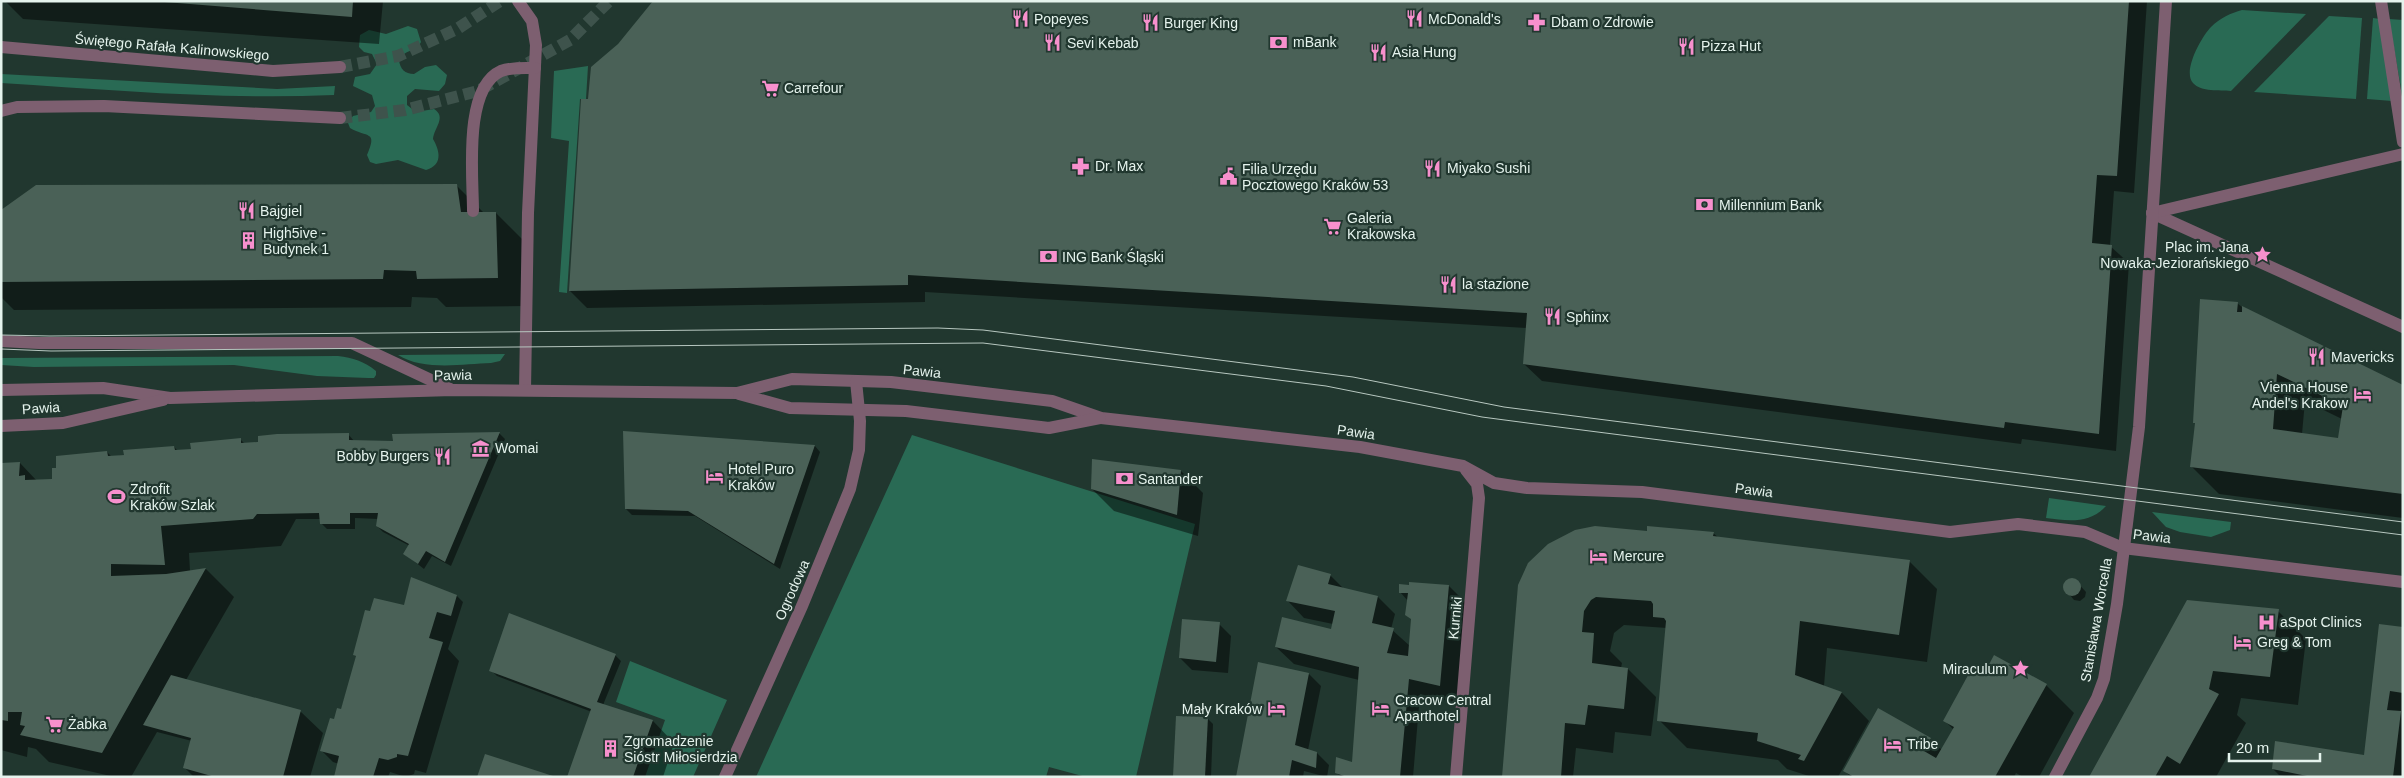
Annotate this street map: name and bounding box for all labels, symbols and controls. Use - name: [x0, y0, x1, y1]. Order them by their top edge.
- restaurant icon: Popeyes: [1010, 9, 1030, 29]
- restaurant icon: McDonald's: [1404, 9, 1424, 29]
- place label: Popeyes: [1034, 11, 1088, 27]
- place label: McDonald's: [1428, 11, 1501, 27]
- pharmacy icon: Dbam o Zdrowie: [1527, 12, 1547, 32]
- restaurant icon: Burger King: [1140, 13, 1160, 33]
- place label: Dbam o Zdrowie: [1551, 14, 1654, 30]
- place label: Burger King: [1164, 15, 1238, 31]
- street label: Świętego Rafała Kalinowskiego: [74, 30, 270, 64]
- bank icon: mBank: [1269, 32, 1289, 52]
- restaurant icon: Sevi Kebab: [1043, 33, 1063, 53]
- place label: mBank: [1293, 34, 1338, 50]
- place label: Sevi Kebab: [1067, 35, 1139, 51]
- restaurant icon: Pizza Hut: [1677, 36, 1697, 56]
- place label: Pizza Hut: [1701, 38, 1761, 54]
- restaurant icon: Asia Hung: [1368, 42, 1388, 62]
- place label: Asia Hung: [1392, 44, 1457, 60]
- supermarket icon: Carrefour: [760, 78, 780, 98]
- place label: Carrefour: [784, 80, 843, 96]
- pharmacy icon: Dr. Max: [1071, 156, 1091, 176]
- place label: Dr. Max: [1095, 158, 1143, 174]
- restaurant icon: Miyako Sushi: [1423, 158, 1443, 178]
- place label: Miyako Sushi: [1447, 160, 1530, 176]
- place label: Filia Urzędu Pocztowego Kraków 53: [1242, 161, 1389, 193]
- public building icon: Filia Urzędu Pocztowego Kraków 53: [1218, 167, 1238, 187]
- bank icon: Millennium Bank: [1695, 195, 1715, 215]
- place label: Millennium Bank: [1719, 197, 1823, 213]
- restaurant icon: Bajgiel: [236, 201, 256, 221]
- place label: Bajgiel: [260, 203, 302, 219]
- place label: Galeria Krakowska: [1347, 210, 1416, 242]
- supermarket icon: Galeria Krakowska: [1323, 216, 1343, 236]
- place label: High5ive - Budynek 1: [263, 225, 329, 257]
- building icon: High5ive - Budynek 1: [239, 231, 259, 251]
- place label: Plac im. Jana Nowaka-Jeziorańskiego: [2100, 239, 2249, 271]
- place icon: Plac im. Jana Nowaka-Jeziorańskiego: [2253, 245, 2273, 265]
- bank icon: ING Bank Śląski: [1038, 247, 1058, 267]
- place label: ING Bank Śląski: [1062, 248, 1164, 265]
- restaurant icon: la stazione: [1438, 274, 1458, 294]
- place label: la stazione: [1462, 276, 1529, 292]
- restaurant icon: Sphinx: [1542, 307, 1562, 327]
- place label: Sphinx: [1566, 309, 1609, 325]
- restaurant icon: Mavericks: [2307, 347, 2327, 367]
- place label: Mavericks: [2331, 349, 2394, 365]
- street label: Pawia: [902, 361, 942, 381]
- street label: Pawia: [434, 367, 472, 383]
- place label: Vienna House Andel's Krakow: [2252, 379, 2349, 411]
- hotel icon: Vienna House Andel's Krakow: [2352, 385, 2372, 405]
- street label: Pawia: [21, 399, 61, 417]
- street label: Pawia: [1336, 421, 1376, 443]
- museum icon: Womai: [471, 438, 491, 458]
- place label: Womai: [495, 440, 538, 456]
- restaurant icon: Bobby Burgers: [433, 446, 453, 466]
- place label: Bobby Burgers: [336, 448, 429, 464]
- place label: Hotel Puro Kraków: [728, 461, 794, 493]
- hotel icon: Hotel Puro Kraków: [704, 467, 724, 487]
- bank icon: Santander: [1114, 469, 1134, 489]
- place label: Santander: [1138, 471, 1203, 487]
- street label: Pawia: [1734, 480, 1774, 500]
- place label: Zdrofit Kraków Szlak: [130, 481, 216, 513]
- sports icon: Zdrofit Kraków Szlak: [106, 487, 126, 507]
- street label: Pawia: [2132, 526, 2172, 546]
- hotel icon: Mercure: [1589, 546, 1609, 566]
- place label: Mercure: [1613, 548, 1665, 564]
- street label: Stanisława Worcella: [2077, 556, 2115, 683]
- street label: Ogrodowa: [772, 557, 813, 623]
- street label: Kurniki: [1445, 596, 1465, 640]
- hospital icon: aSpot Clinics: [2256, 612, 2276, 632]
- place label: aSpot Clinics: [2280, 614, 2362, 630]
- hotel icon: Greg & Tom: [2233, 632, 2253, 652]
- place label: Greg & Tom: [2257, 634, 2331, 650]
- place icon: Miraculum: [2011, 659, 2031, 679]
- place label: Miraculum: [1942, 661, 2007, 677]
- place label: Cracow Central Aparthotel: [1395, 692, 1491, 724]
- hotel icon: Cracow Central Aparthotel: [1371, 698, 1391, 718]
- hotel icon: Mały Kraków: [1266, 699, 1286, 719]
- place label: Mały Kraków: [1182, 701, 1263, 717]
- supermarket icon: Żabka: [44, 714, 64, 734]
- place label: Żabka: [68, 715, 107, 732]
- scale bar: [2229, 730, 2320, 762]
- place label: Zgromadzenie Sióstr Miłosierdzia: [624, 733, 738, 765]
- hotel icon: Tribe: [1883, 734, 1903, 754]
- place label: Tribe: [1907, 736, 1939, 752]
- building icon: Zgromadzenie Sióstr Miłosierdzia: [600, 739, 620, 759]
- text: 20 m: [2236, 739, 2269, 756]

